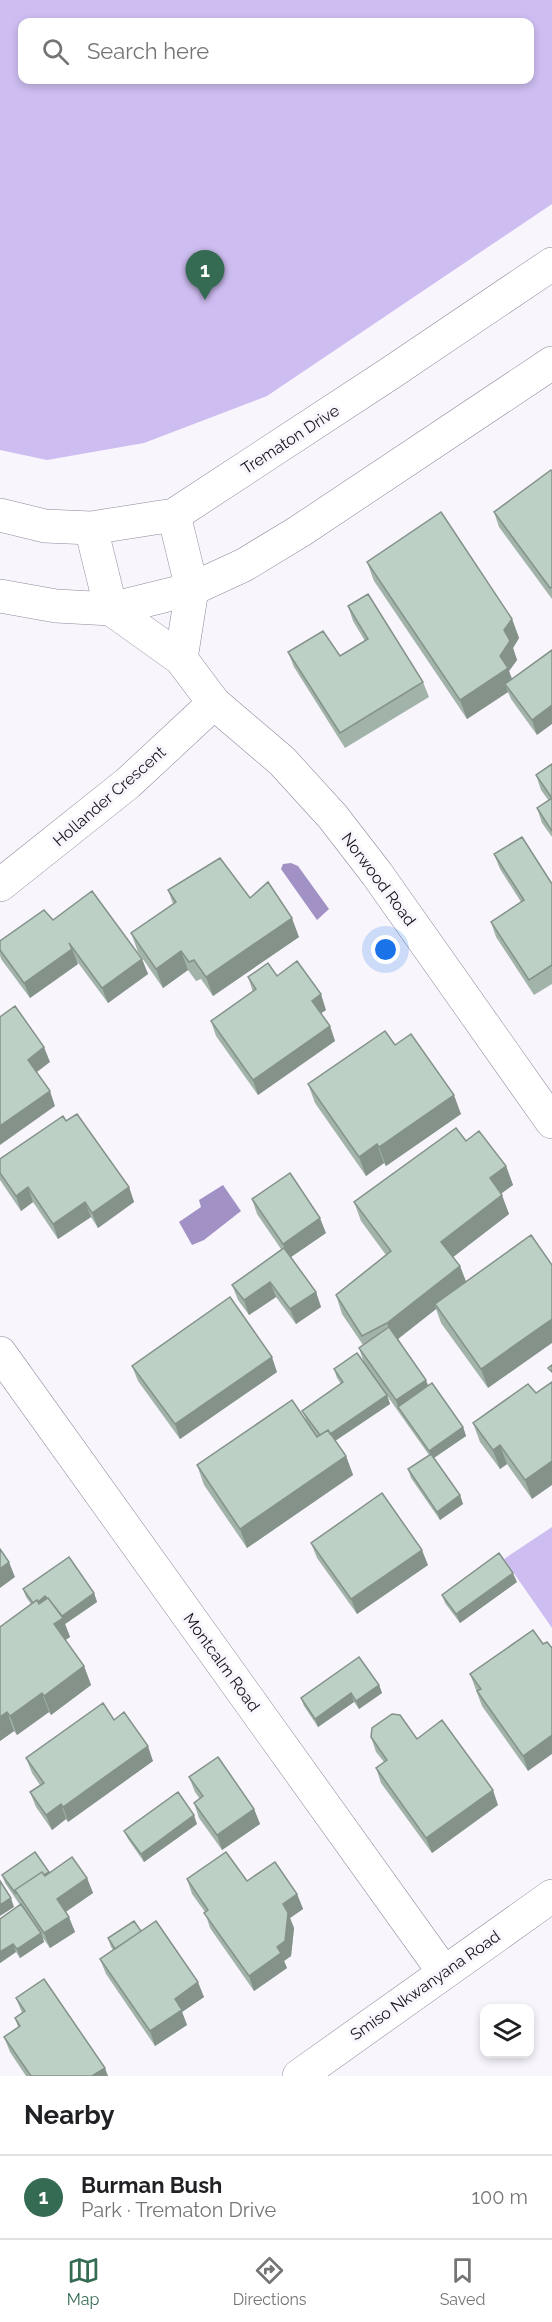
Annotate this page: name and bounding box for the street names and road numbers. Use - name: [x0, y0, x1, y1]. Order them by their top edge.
- street label: Trematon Drive: [238, 401, 343, 478]
- street label: Hollander Crescent: [49, 742, 170, 850]
- street label: Norwood Road: [337, 829, 420, 930]
- street label: Montcalm Road: [180, 1609, 264, 1715]
- street label: Smiso Nkwanyana Road: [347, 1926, 504, 2044]

